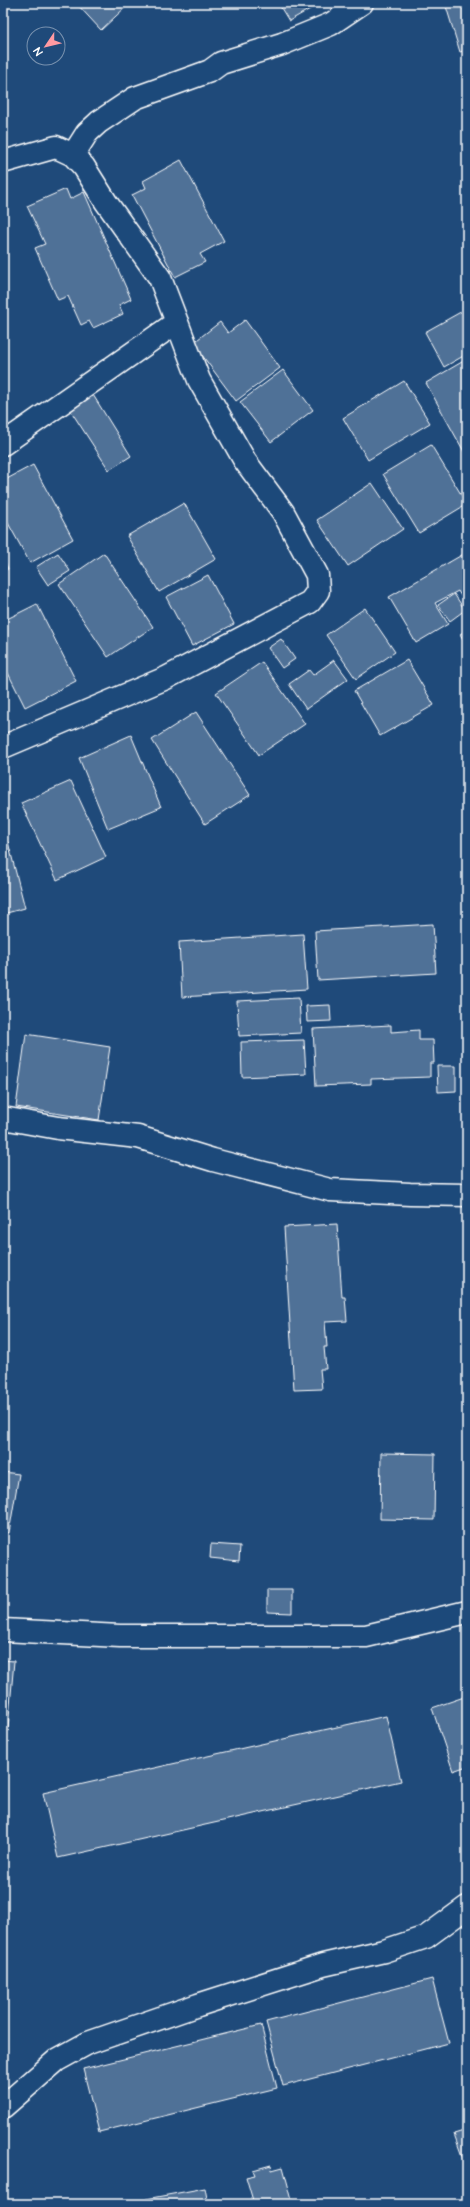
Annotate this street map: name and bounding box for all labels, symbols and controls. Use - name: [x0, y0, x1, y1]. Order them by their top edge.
- north arrow: [26, 26, 66, 66]
- text: N: [30, 44, 46, 59]

